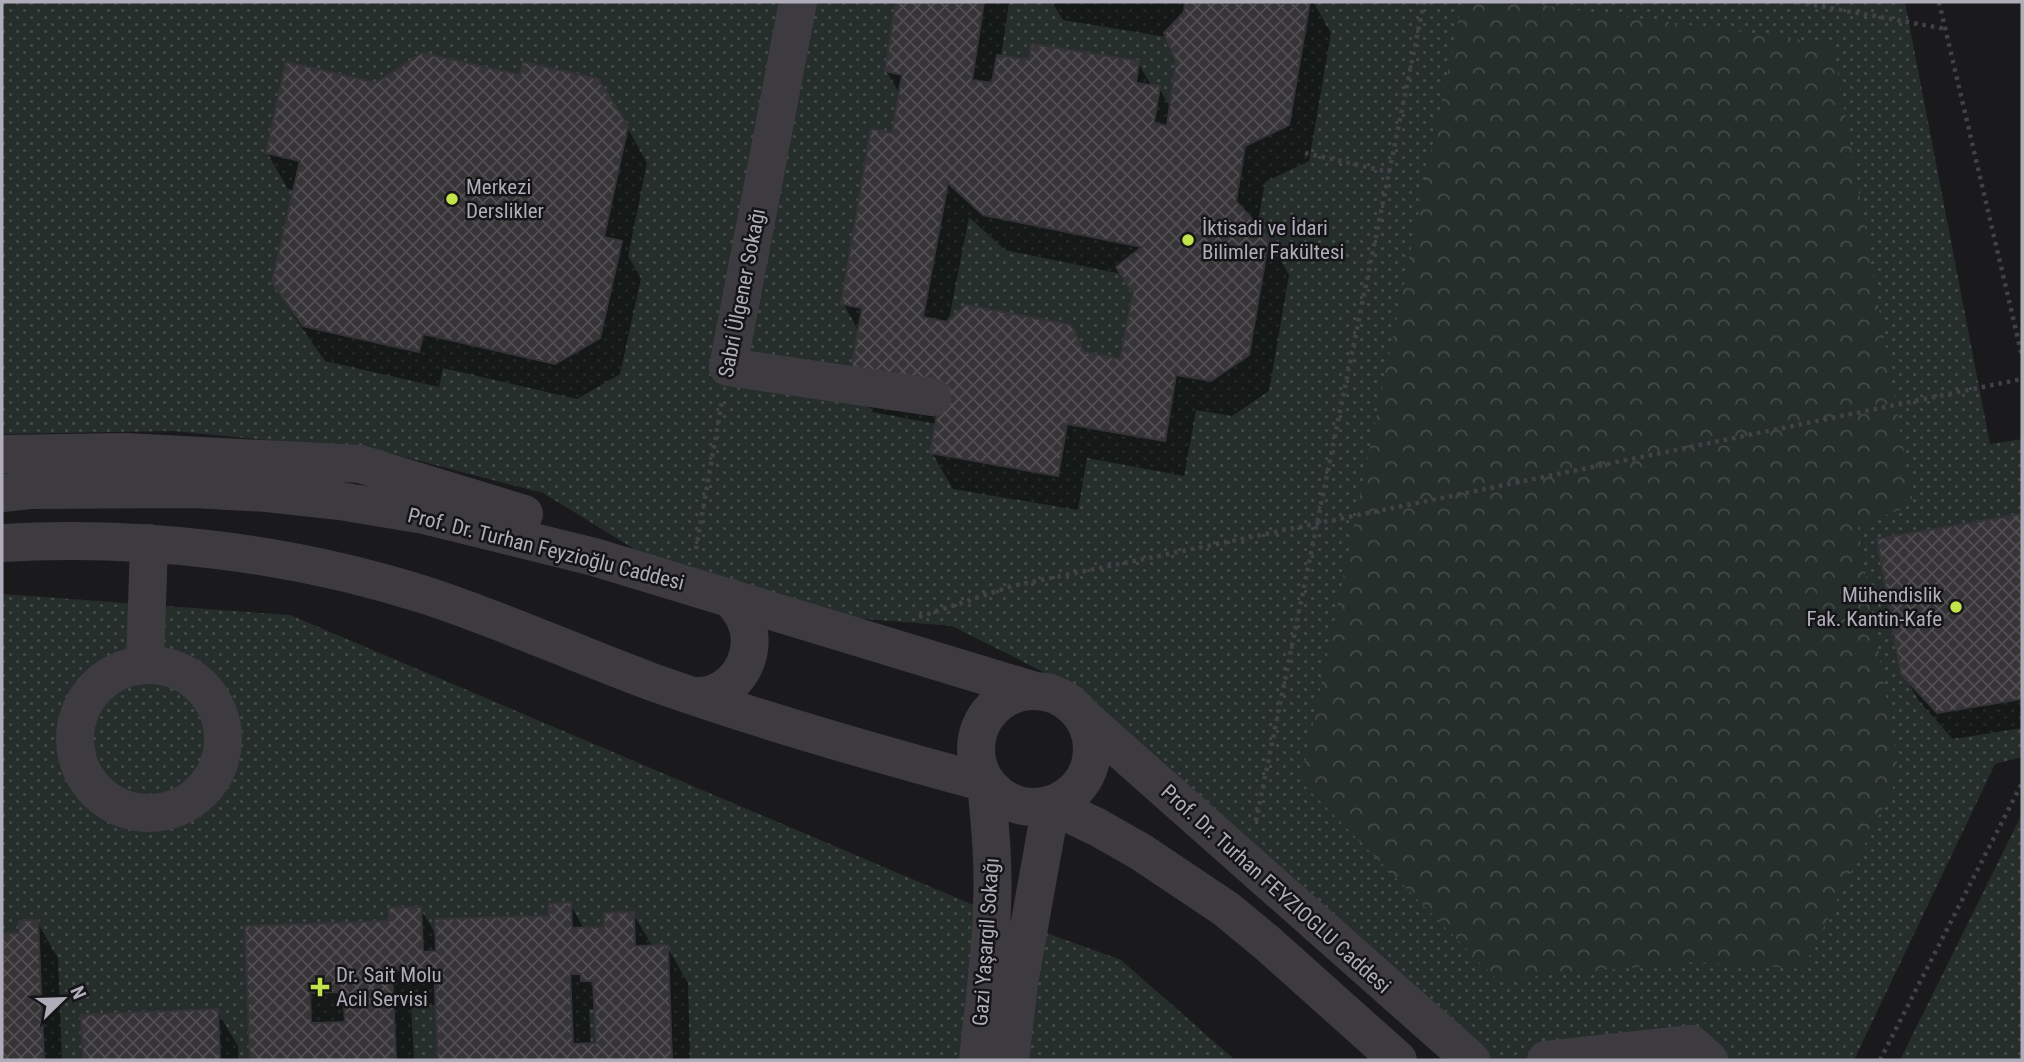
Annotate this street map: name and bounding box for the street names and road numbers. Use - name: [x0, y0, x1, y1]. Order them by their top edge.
- street label: Sabri Ülgener Sokağı: [714, 206, 770, 380]
- street label: Prof. Dr. Turhan Feyzioğlu Caddesi: [405, 503, 687, 595]
- street label: Prof. Dr. Turhan FEYZIOGLU Caddesi: [1156, 780, 1396, 998]
- street label: Gazi Yaşargil Sokağı: [968, 857, 1004, 1027]

